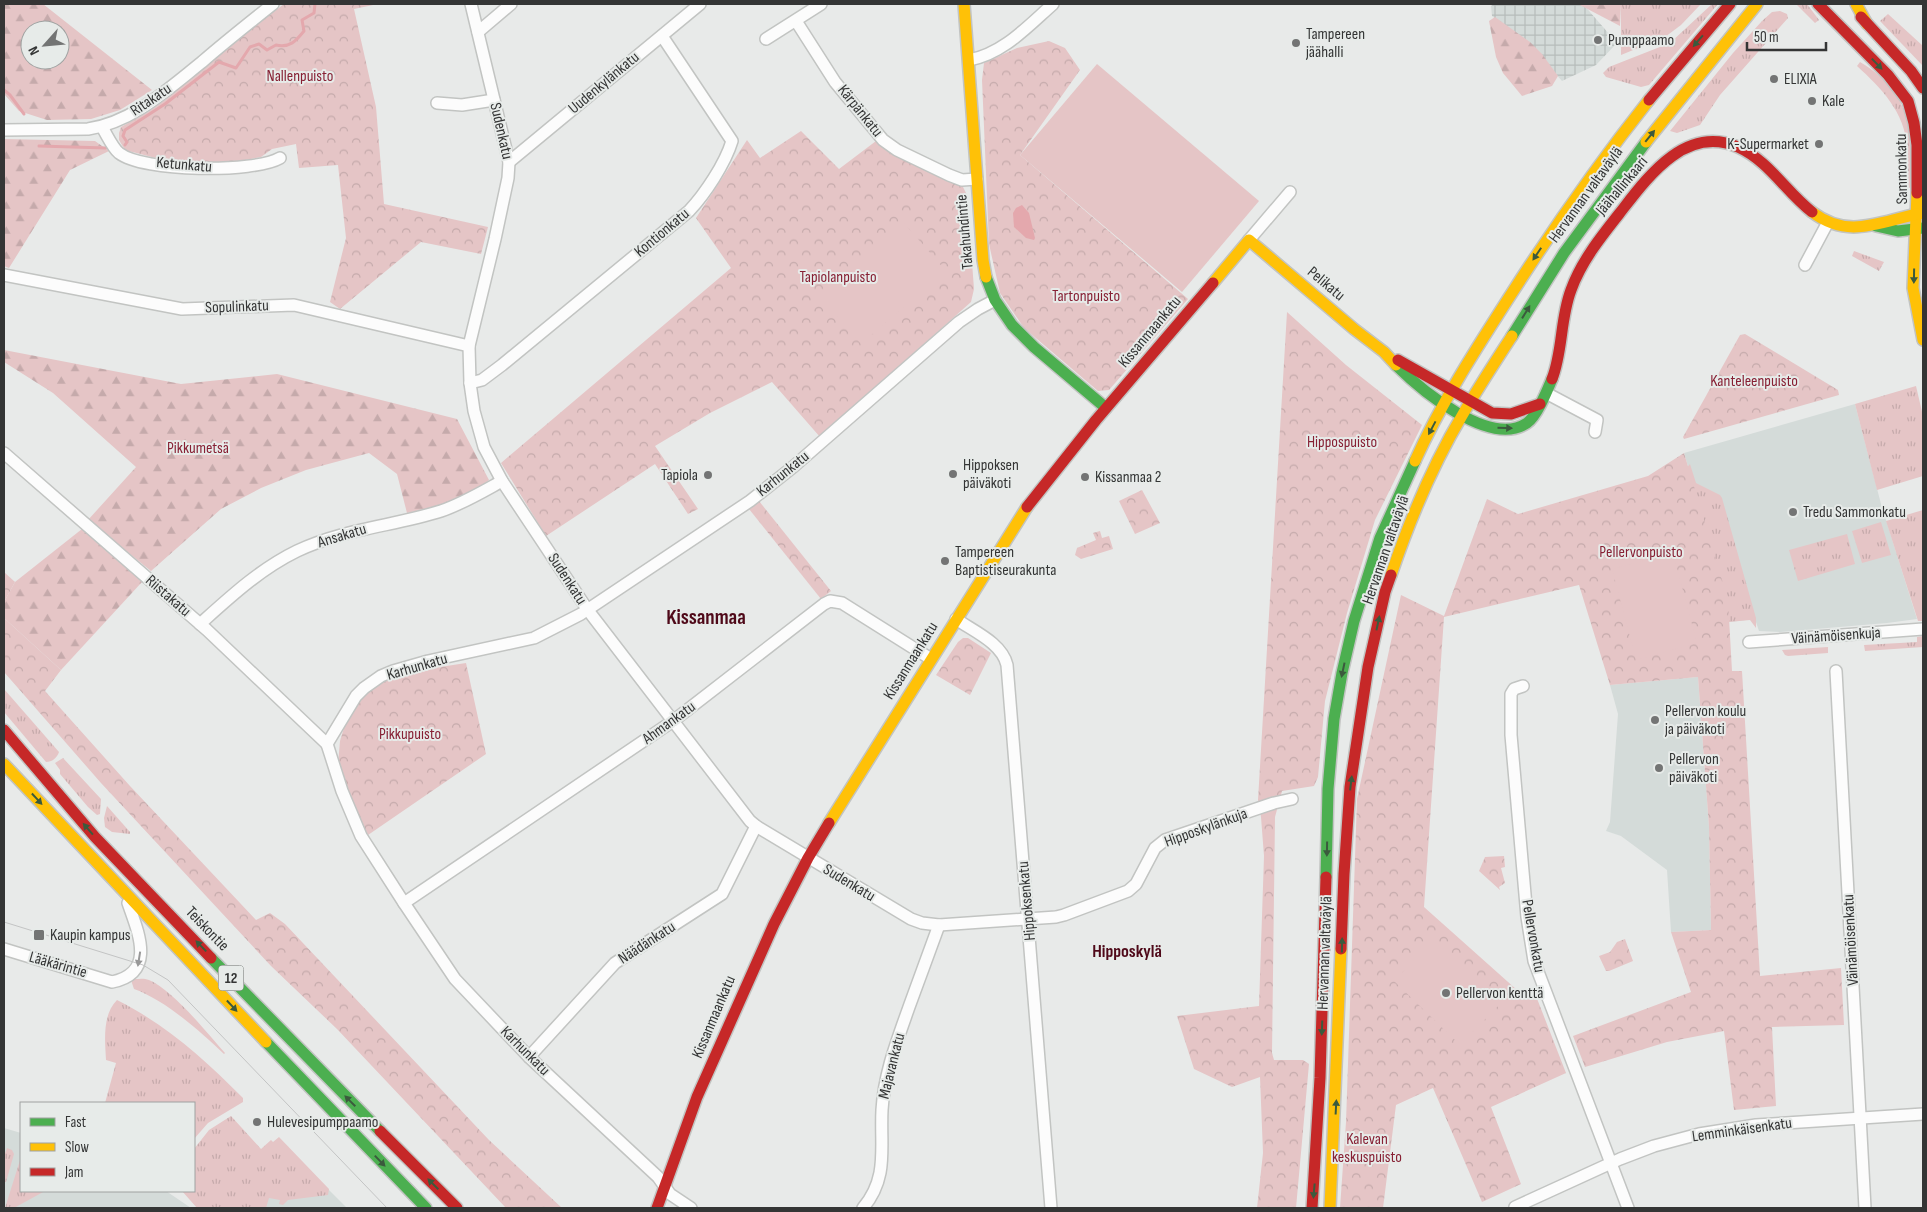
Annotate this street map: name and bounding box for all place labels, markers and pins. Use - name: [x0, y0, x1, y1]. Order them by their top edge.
- place label: Tampereen jäähalli: [1305, 25, 1365, 62]
- place label: Pumppaamo: [1608, 31, 1674, 50]
- marker: Pumppaamo: [1592, 34, 1604, 46]
- marker: Tampereen jäähalli: [1290, 37, 1302, 49]
- place label: ELIXIA: [1784, 70, 1817, 89]
- marker: ELIXIA: [1768, 73, 1780, 85]
- place label: Kale: [1822, 92, 1845, 111]
- marker: Kale: [1806, 95, 1818, 107]
- place label: K-Supermarket: [1727, 135, 1809, 154]
- marker: K-Supermarket: [1813, 138, 1825, 150]
- place label: Hippoksen päiväkoti: [963, 456, 1019, 493]
- place label: Tapiola: [661, 466, 698, 485]
- marker: Hippoksen päiväkoti: [947, 468, 959, 480]
- place label: Kissanmaa 2: [1095, 468, 1161, 487]
- marker: Tapiola: [702, 469, 714, 481]
- marker: Kissanmaa 2: [1079, 471, 1091, 483]
- place label: Tredu Sammonkatu: [1803, 503, 1906, 522]
- marker: Tredu Sammonkatu: [1787, 506, 1799, 518]
- place label: Tampereen Baptistiseurakunta: [955, 543, 1057, 580]
- marker: Tampereen Baptistiseurakunta: [939, 555, 951, 567]
- place label: Pellervon koulu ja päiväkoti: [1664, 702, 1746, 739]
- marker: Pellervon koulu ja päiväkoti: [1649, 714, 1661, 726]
- place label: Pellervon päiväkoti: [1669, 750, 1719, 787]
- marker: Pellervon päiväkoti: [1653, 762, 1665, 774]
- place label: Kaupin kampus: [50, 926, 131, 945]
- marker: Kaupin kampus: [32, 928, 46, 942]
- place label: Pellervon kenttä: [1456, 984, 1543, 1003]
- marker: Pellervon kenttä: [1440, 987, 1452, 999]
- place label: Hulevesipumppaamo: [267, 1113, 378, 1132]
- marker: Hulevesipumppaamo: [251, 1116, 263, 1128]

